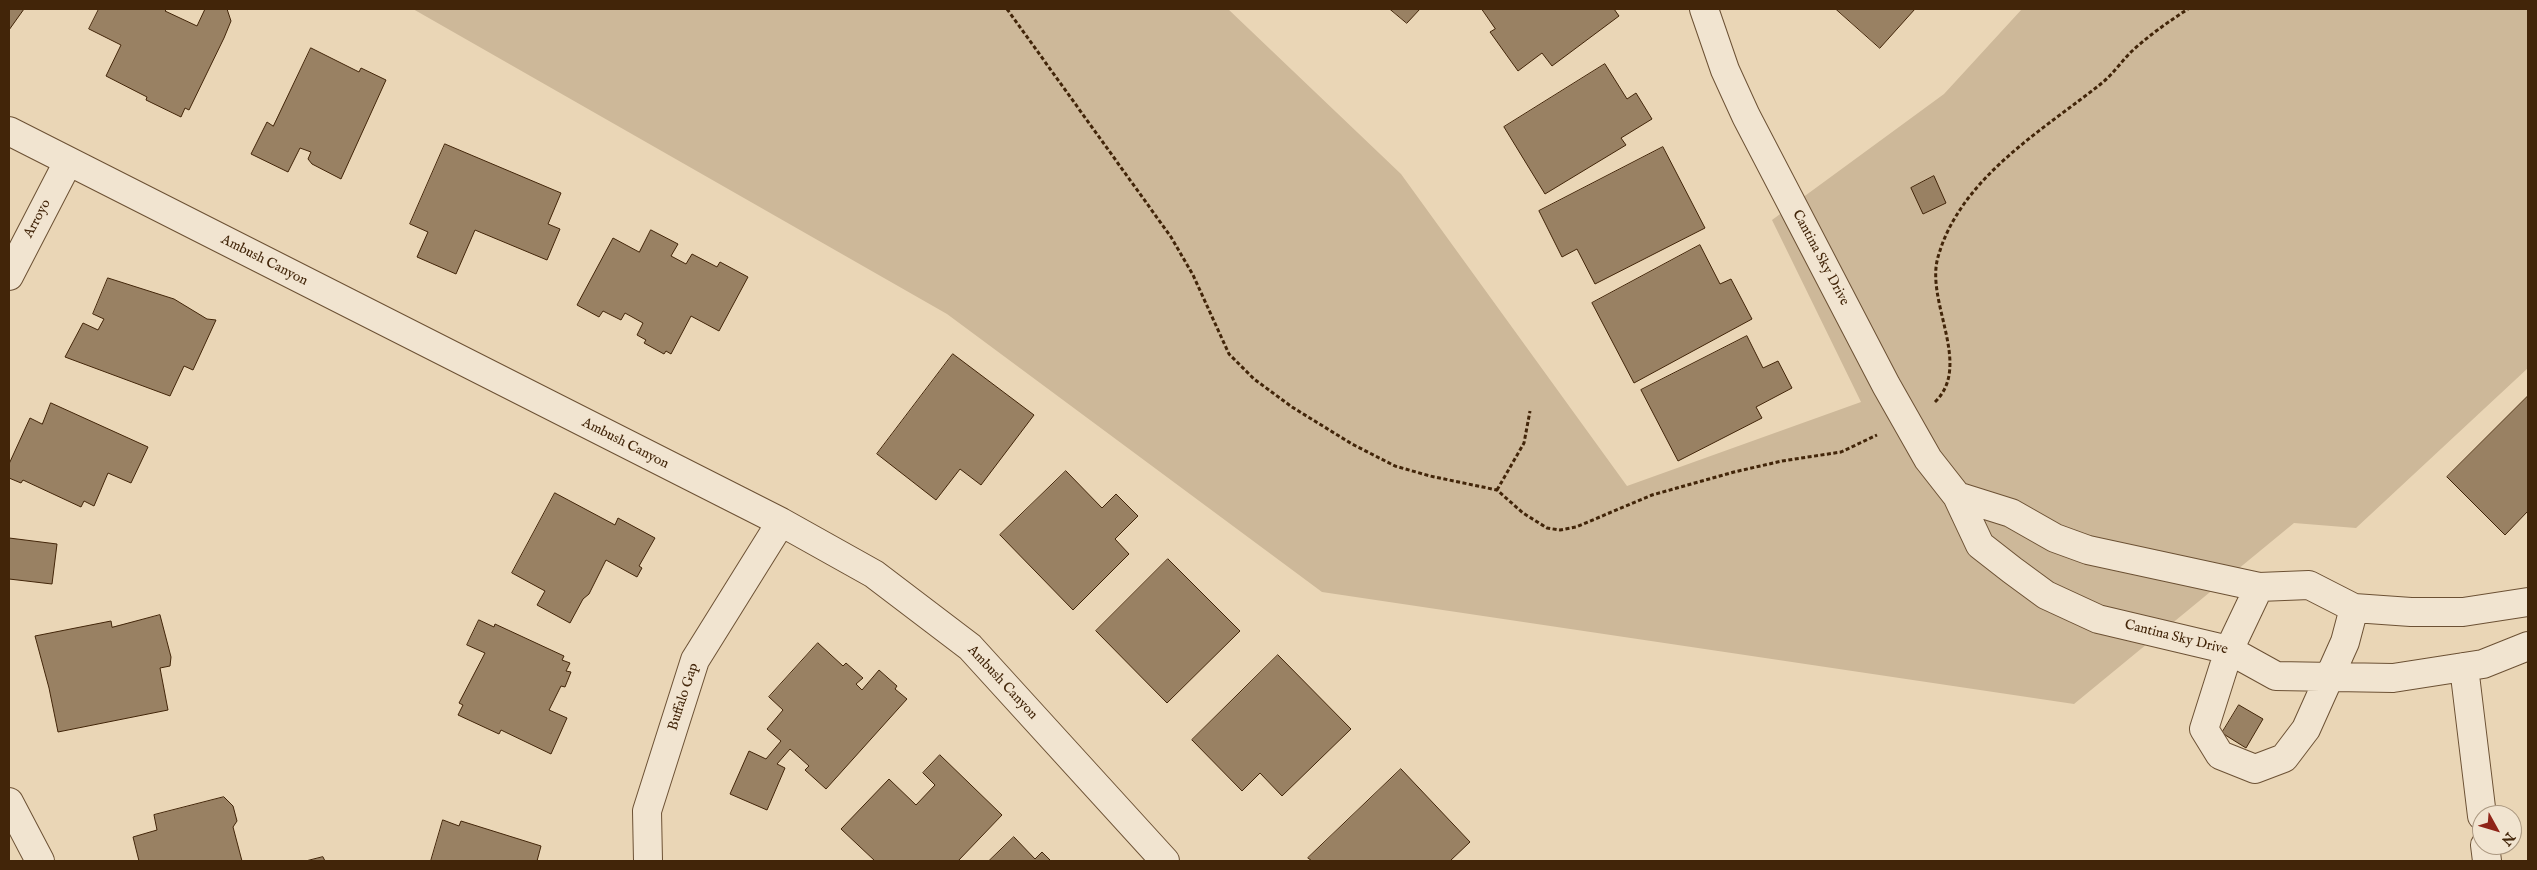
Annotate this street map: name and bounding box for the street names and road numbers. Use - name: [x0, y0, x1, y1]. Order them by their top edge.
- street label: Arroyo: [21, 197, 55, 241]
- street label: Cantina Sky Drive: [1788, 207, 1852, 309]
- street label: Ambush Canyon: [218, 232, 310, 290]
- street label: Ambush Canyon: [579, 415, 671, 473]
- street label: Cantina Sky Drive: [2123, 617, 2229, 659]
- street label: Ambush Canyon: [963, 642, 1041, 724]
- street label: Buffalo Gap: [665, 661, 703, 733]

